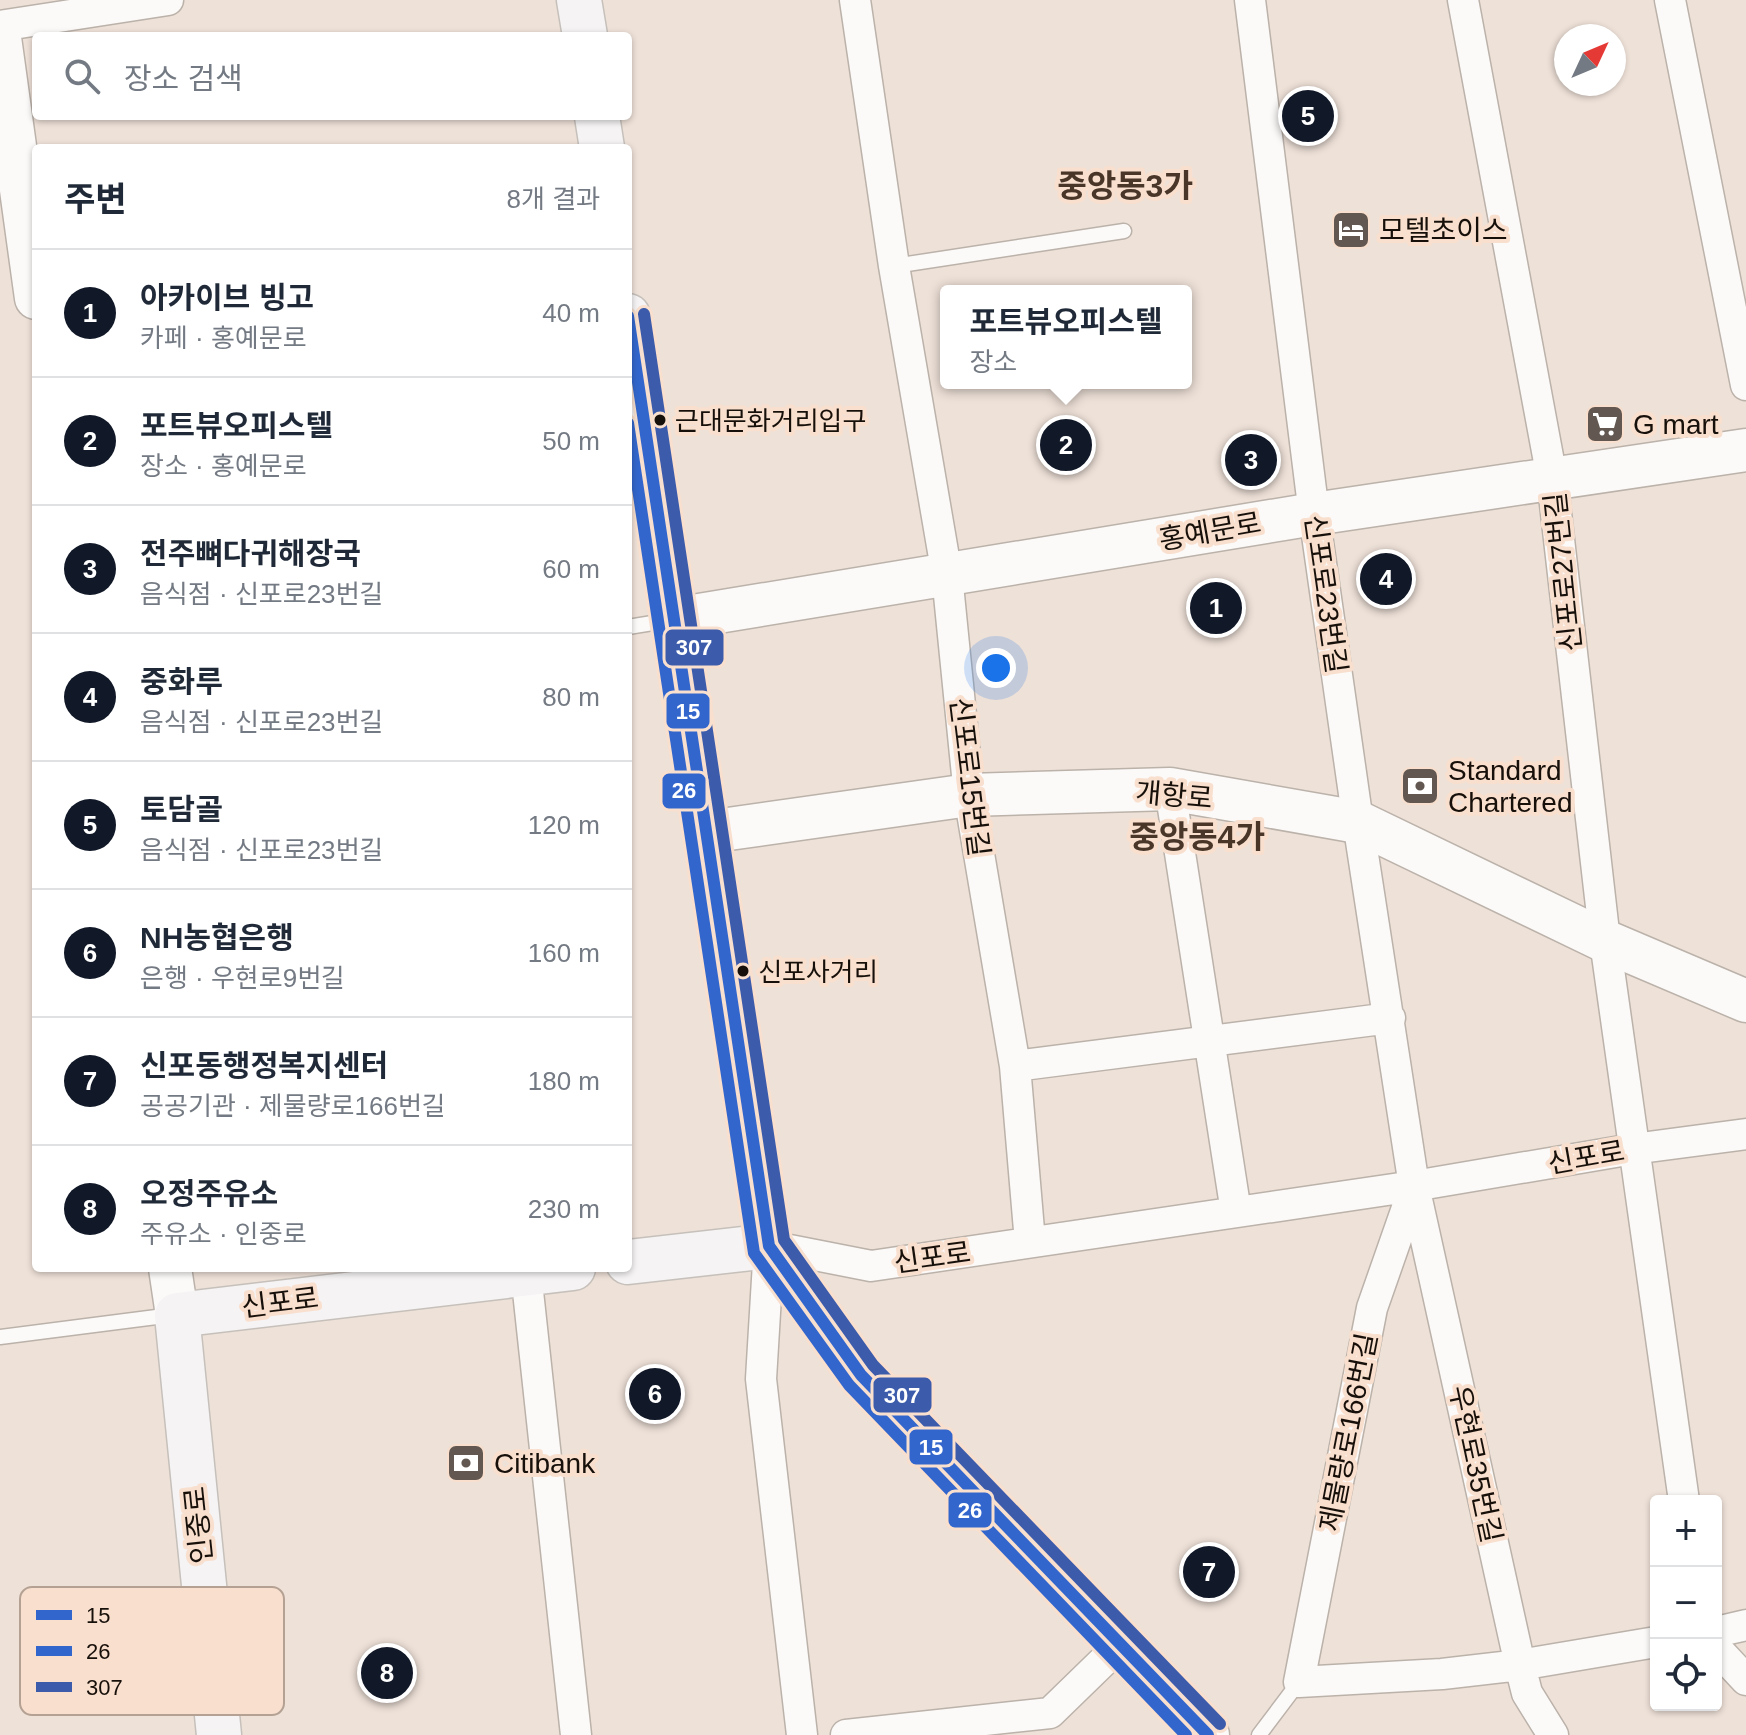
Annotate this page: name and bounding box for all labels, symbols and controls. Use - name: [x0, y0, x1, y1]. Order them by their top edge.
- north arrow: [1554, 24, 1626, 96]
- search box: [32, 32, 632, 120]
- icon: search: [60, 54, 104, 98]
- text: 장소 검색: [124, 62, 243, 95]
- pin: 5: [1282, 86, 1334, 146]
- district label: 중앙동3가: [1057, 168, 1193, 204]
- text: 주변: [64, 180, 127, 218]
- text: 8개 결과: [507, 184, 600, 214]
- hotel icon: 모텔초이스: [1330, 209, 1372, 251]
- place label: 모텔초이스: [1379, 215, 1508, 246]
- text: 아카이브 빙고: [140, 281, 314, 314]
- popup: [940, 285, 1192, 389]
- text: 1: [83, 298, 97, 328]
- text: 40 m: [542, 298, 600, 328]
- text: 포트뷰오피스텔: [969, 305, 1163, 338]
- text: 카페 · 홍예문로: [140, 323, 307, 353]
- text: 장소: [969, 347, 1017, 377]
- supermarket icon: G mart: [1584, 403, 1626, 445]
- place label: 근대문화거리입구: [675, 406, 866, 436]
- text: 포트뷰오피스텔: [140, 409, 333, 442]
- place label: G mart: [1633, 409, 1719, 440]
- marker: 근대문화거리입구: [652, 412, 668, 428]
- pin: 2: [1040, 415, 1092, 475]
- text: 2: [83, 426, 97, 456]
- text: 50 m: [542, 426, 600, 456]
- pin: 3: [1225, 430, 1277, 490]
- text: 장소 · 홍예문로: [140, 451, 307, 481]
- street label: 신포로27번길: [1540, 491, 1587, 653]
- street label: 홍예문로: [1157, 507, 1264, 556]
- street label: 신포로23번길: [1299, 513, 1352, 675]
- text: 전주뼈다귀해장국: [140, 537, 361, 570]
- pin: 4: [1360, 549, 1412, 609]
- text: 3: [83, 554, 97, 584]
- text: 60 m: [542, 554, 600, 584]
- pin: 1: [1190, 578, 1242, 638]
- text: 음식점 · 신포로23번길: [140, 579, 383, 609]
- line badge: 307: [664, 628, 725, 667]
- text: 307: [676, 635, 712, 660]
- your location: [976, 648, 1016, 688]
- text: 중화루: [140, 665, 223, 698]
- text: 4: [83, 682, 97, 712]
- text: 80 m: [542, 682, 600, 712]
- line badge: 15: [665, 692, 711, 730]
- street label: 신포로15번길: [944, 696, 995, 858]
- text: 15: [676, 699, 700, 724]
- text: 음식점 · 신포로23번길: [140, 707, 383, 737]
- place label: Standard Chartered: [1448, 755, 1573, 818]
- bank icon: Standard Chartered: [1399, 765, 1441, 807]
- line badge: 26: [661, 772, 707, 810]
- street label: 개항로: [1134, 777, 1214, 814]
- text: 26: [672, 778, 696, 803]
- text: 토담골: [140, 793, 223, 826]
- text: 5: [83, 810, 97, 840]
- text: 120 m: [528, 810, 600, 840]
- district label: 중앙동4가: [1129, 819, 1265, 855]
- text: 음식점 · 신포로23번길: [140, 835, 383, 865]
- text: NH농협은행: [140, 921, 294, 954]
- text: 6: [83, 938, 97, 968]
- text: 160 m: [528, 938, 600, 968]
- place label: 신포사거리: [758, 957, 878, 987]
- text: 은행 · 우현로9번길: [140, 963, 345, 993]
- marker: 신포사거리: [735, 963, 751, 979]
- text: 신포동행정복지센터: [140, 1049, 388, 1082]
- text: 7: [83, 1066, 97, 1096]
- text: 180 m: [528, 1066, 600, 1096]
- text: 공공기관 · 제물량로166번길: [140, 1091, 446, 1121]
- street label: 신포로: [1545, 1136, 1627, 1179]
- text: 오정주유소: [140, 1177, 278, 1210]
- text: 8: [83, 1194, 97, 1224]
- text: 230 m: [528, 1194, 600, 1224]
- text: 주유소 · 인중로: [140, 1219, 307, 1249]
- street label: 신포로: [892, 1237, 972, 1278]
- street label: 신포로: [240, 1282, 320, 1323]
- street label: 제물량로166번길: [1314, 1330, 1383, 1534]
- pin: 6: [629, 1364, 681, 1424]
- line badge: 307: [872, 1376, 933, 1414]
- text: 307: [884, 1383, 920, 1408]
- street label: 우현로35번길: [1444, 1383, 1507, 1546]
- line badge: 15: [908, 1428, 954, 1466]
- text: 15: [919, 1435, 943, 1460]
- bank icon: Citibank: [445, 1442, 487, 1484]
- place label: Citibank: [494, 1448, 596, 1479]
- street label: 인중로: [179, 1485, 218, 1565]
- line badge: 26: [947, 1491, 993, 1529]
- map controls: [1650, 1495, 1722, 1711]
- button: +: [1650, 1495, 1722, 1567]
- text: 26: [958, 1498, 982, 1523]
- pin: 7: [1183, 1542, 1235, 1602]
- button: −: [1650, 1567, 1722, 1639]
- legend: [20, 1587, 284, 1715]
- text: 15: [86, 1603, 110, 1628]
- text: 26: [86, 1639, 110, 1664]
- button: locate: [1650, 1639, 1722, 1711]
- pin: 8: [361, 1643, 413, 1703]
- text: 307: [86, 1675, 123, 1700]

